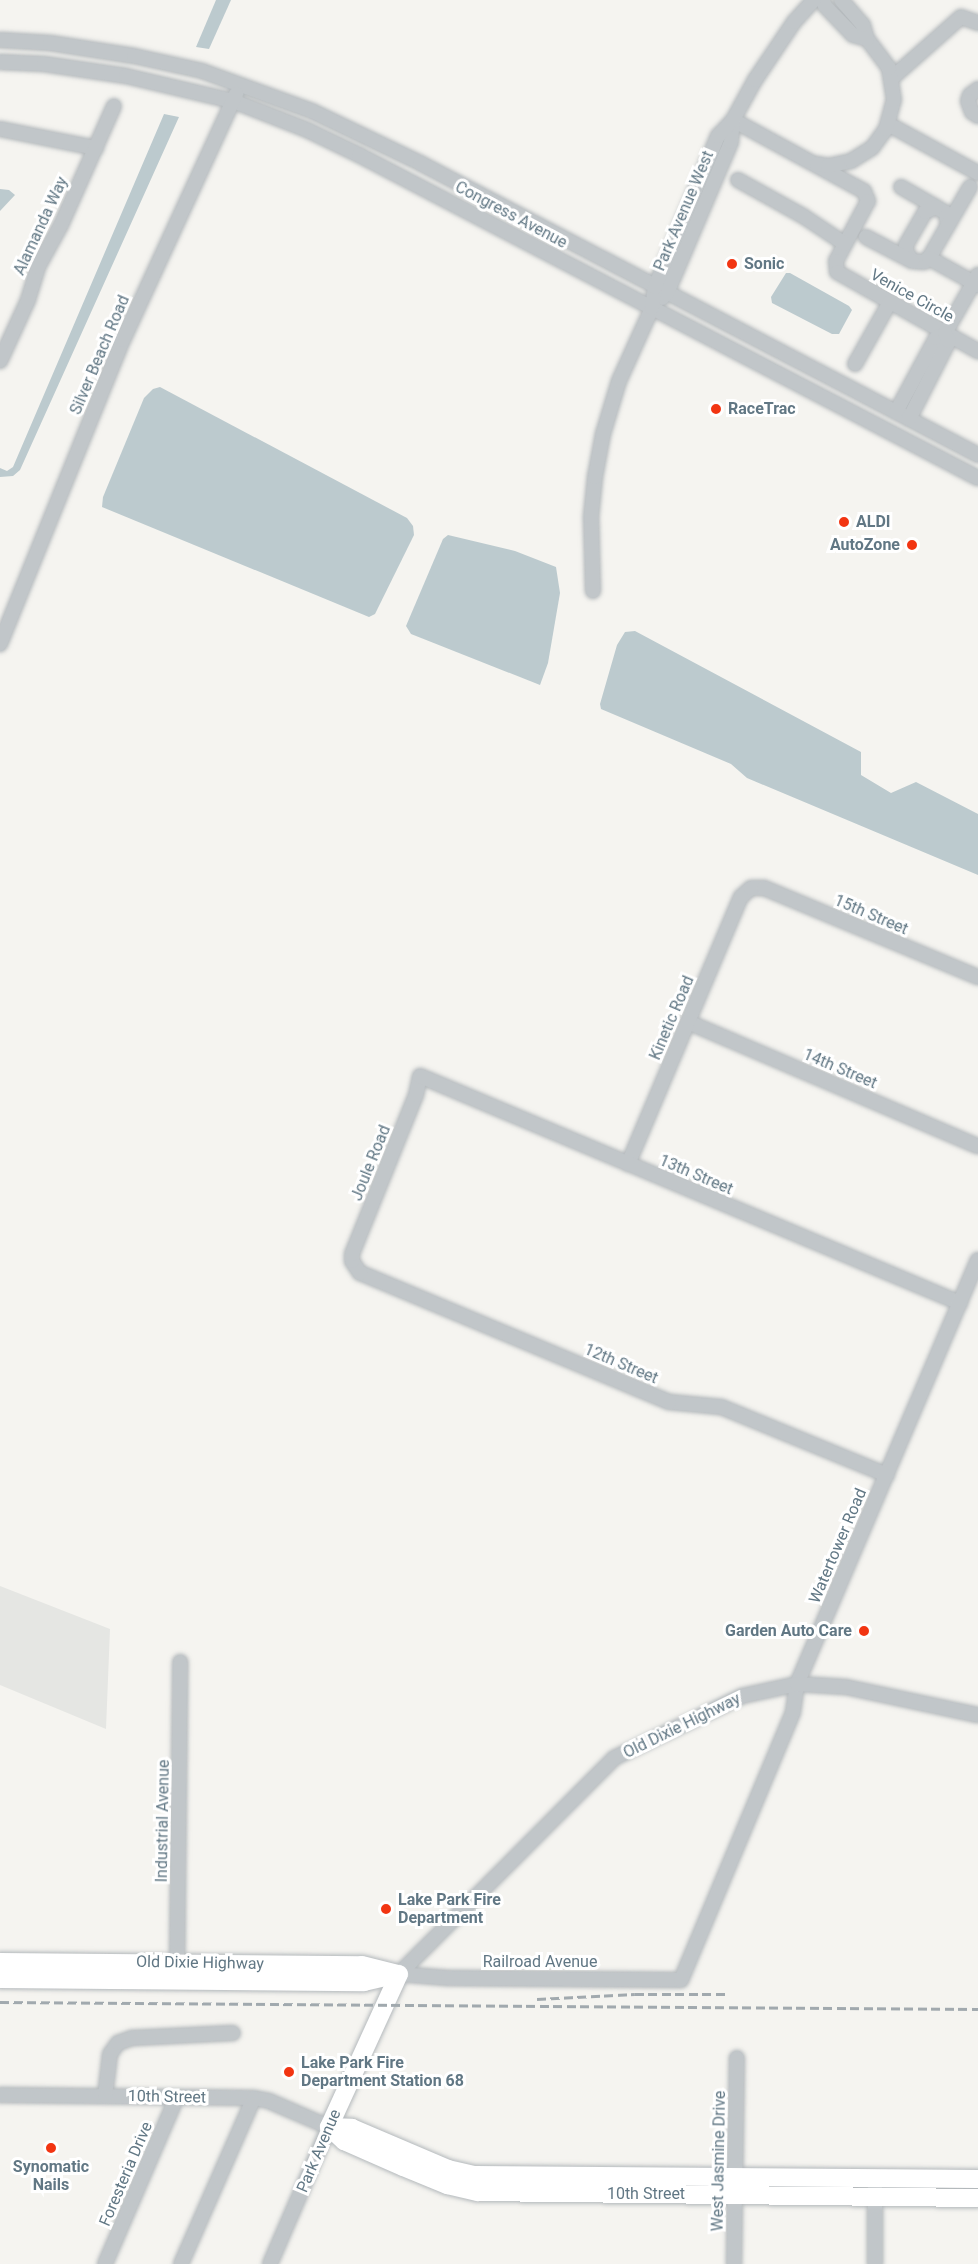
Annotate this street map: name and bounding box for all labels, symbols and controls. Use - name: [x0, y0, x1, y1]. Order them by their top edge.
- street label: Park Avenue West: [650, 148, 718, 274]
- street label: Alamanda Way: [10, 174, 72, 278]
- street label: Congress Avenue: [452, 177, 570, 253]
- place label: Sonic: [744, 254, 784, 274]
- marker: Sonic: [725, 257, 739, 271]
- street label: Venice Circle: [867, 265, 957, 327]
- street label: Silver Beach Road: [66, 292, 134, 418]
- place label: RaceTrac: [728, 399, 796, 419]
- marker: RaceTrac: [709, 402, 723, 416]
- place label: ALDI: [856, 512, 890, 532]
- marker: ALDI: [837, 515, 851, 529]
- place label: AutoZone: [830, 535, 900, 555]
- marker: AutoZone: [905, 538, 919, 552]
- street label: 15th Street: [831, 891, 911, 939]
- street label: Kinetic Road: [646, 973, 698, 1063]
- street label: 14th Street: [800, 1045, 880, 1093]
- street label: Joule Road: [347, 1122, 395, 1204]
- street label: 13th Street: [656, 1151, 736, 1199]
- street label: 12th Street: [581, 1340, 661, 1388]
- street label: Watertower Road: [805, 1486, 871, 1606]
- place label: Garden Auto Care: [725, 1621, 852, 1641]
- marker: Garden Auto Care: [857, 1624, 871, 1638]
- street label: Old Dixie Highway: [620, 1689, 744, 1763]
- street label: Industrial Avenue: [152, 1759, 174, 1883]
- place label: Lake Park Fire Department: [398, 1890, 501, 1928]
- marker: Lake Park Fire Department: [379, 1902, 393, 1916]
- street label: Old Dixie Highway: [136, 1952, 264, 1974]
- street label: Railroad Avenue: [483, 1952, 597, 1972]
- place label: Lake Park Fire Department Station 68: [301, 2053, 464, 2091]
- marker: Lake Park Fire Department Station 68: [282, 2065, 296, 2079]
- street label: 10th Street: [128, 2087, 206, 2107]
- street label: West Jasmine Drive: [708, 2090, 730, 2232]
- street label: Park Avenue: [293, 2107, 345, 2195]
- street label: Foresteria Drive: [95, 2119, 157, 2229]
- marker: Synomatic Nails: [44, 2141, 58, 2155]
- place label: Synomatic Nails: [13, 2157, 89, 2195]
- street label: 10th Street: [607, 2184, 685, 2204]

